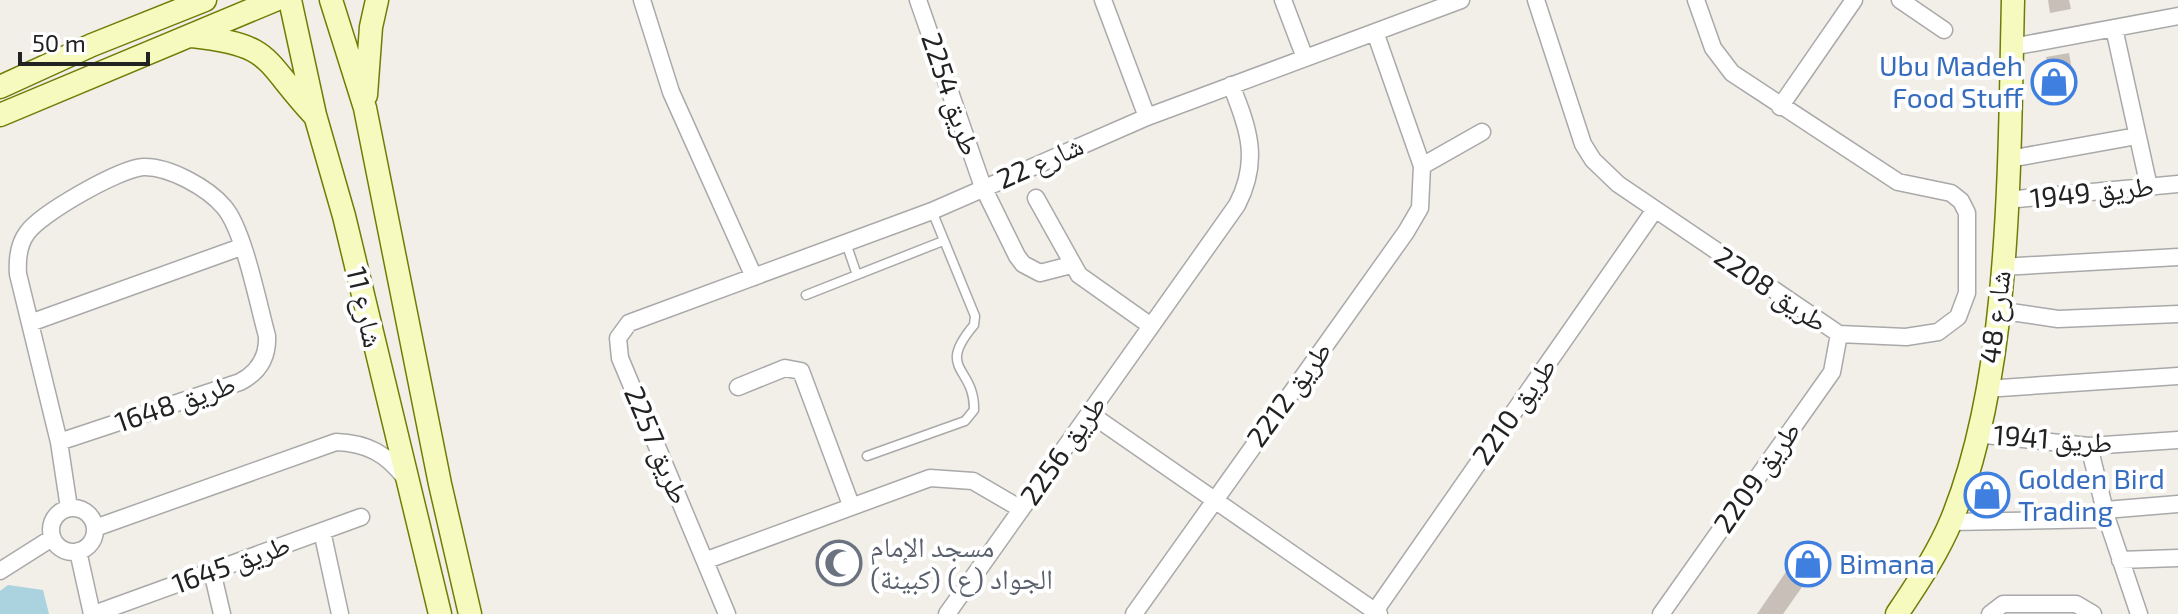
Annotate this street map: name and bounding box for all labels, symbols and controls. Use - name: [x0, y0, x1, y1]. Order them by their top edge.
- scale bar: [20, 16, 148, 66]
- text: 50 m: [32, 28, 86, 57]
- street label: طريق 2254: [913, 28, 989, 160]
- place label: Ubu Madeh Food Stuff: [1879, 48, 2024, 114]
- shop icon: Ubu Madeh Food Stuff: [2030, 58, 2078, 106]
- street label: شارع 22: [991, 127, 1089, 197]
- street label: طريق 1949: [2028, 168, 2156, 216]
- street label: طريق 2208: [1707, 238, 1835, 340]
- street label: شارع 11: [338, 263, 392, 351]
- street label: شارع 48: [1971, 268, 2019, 366]
- street label: طريق 2212: [1239, 334, 1339, 454]
- street label: طريق 2210: [1464, 350, 1564, 472]
- street label: طريق 1648: [110, 366, 240, 440]
- street label: طريق 2257: [616, 381, 698, 509]
- street label: طريق 2256: [1012, 388, 1114, 512]
- street label: طريق 2209: [1706, 414, 1808, 540]
- street label: طريق 1941: [1992, 417, 2114, 461]
- place label: Golden Bird Trading: [2018, 461, 2165, 527]
- shop icon: Golden Bird Trading: [1963, 471, 2011, 519]
- street label: طريق 1645: [167, 526, 295, 602]
- place label: مسجد الإمام الجواد (ع) (كبينة): [870, 529, 1053, 597]
- mosque icon: مسجد الإمام الجواد (ع) (كبينة): [815, 539, 863, 587]
- shop icon: Bimana: [1784, 540, 1832, 588]
- place label: Bimana: [1839, 546, 1935, 580]

